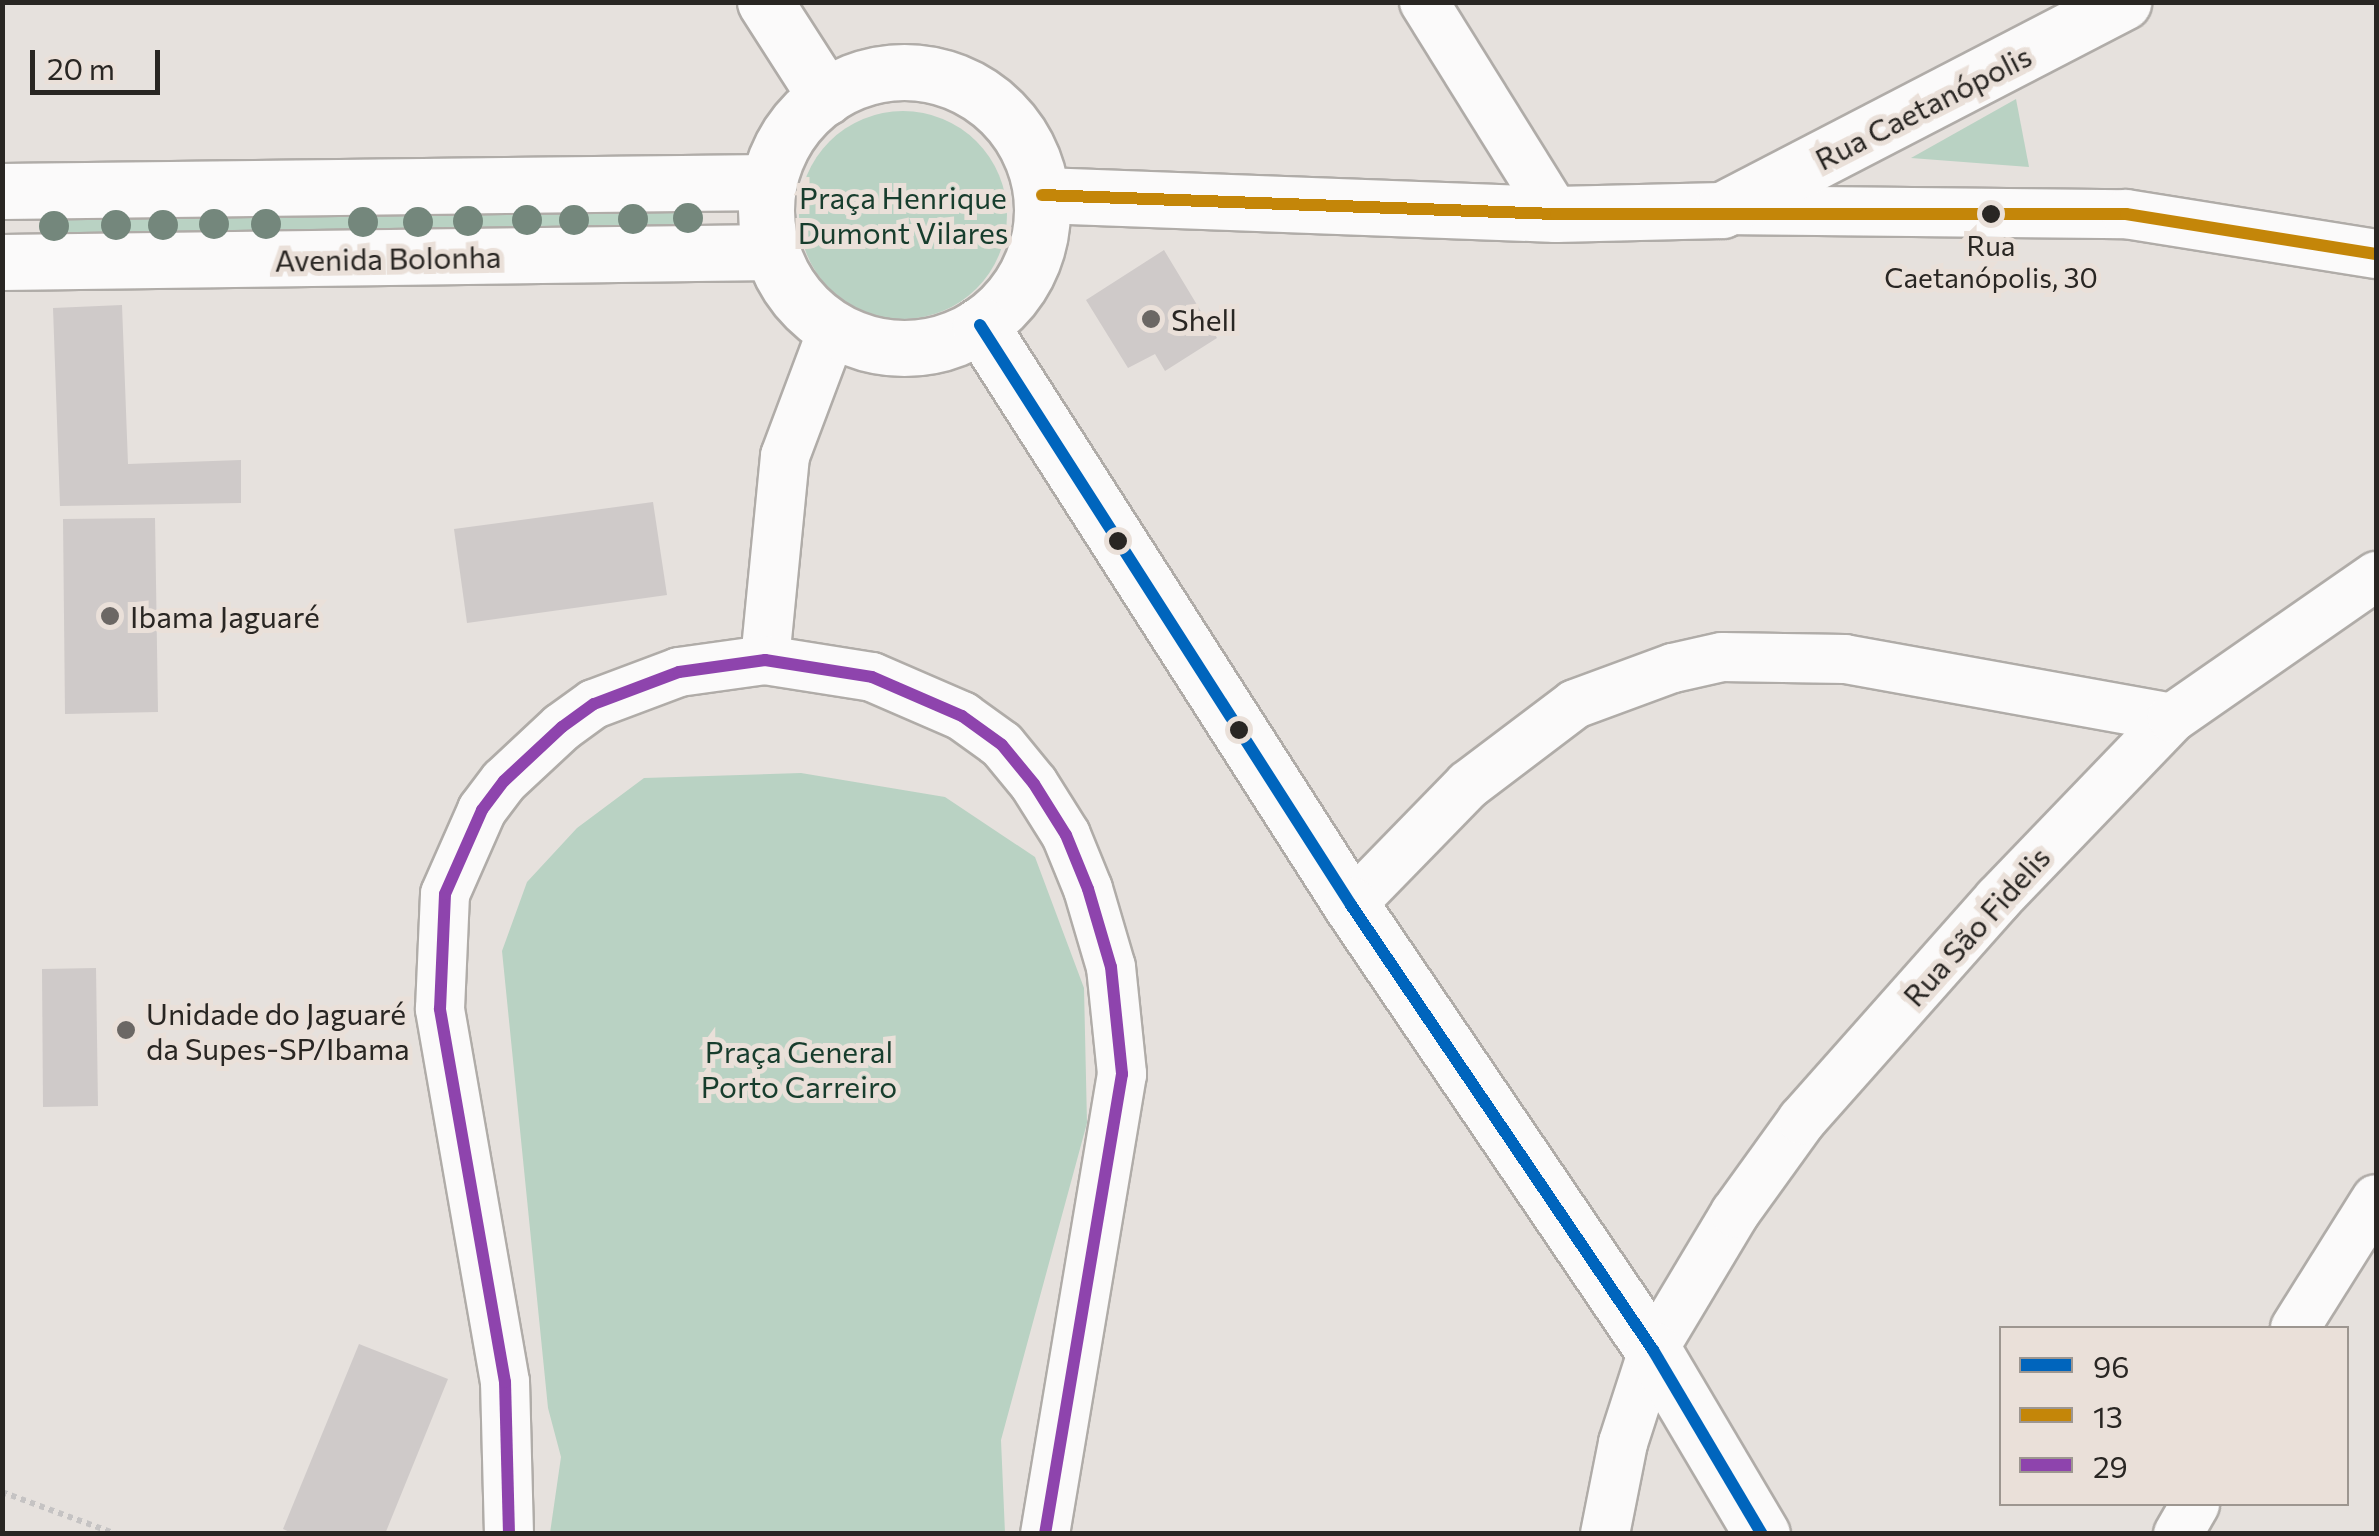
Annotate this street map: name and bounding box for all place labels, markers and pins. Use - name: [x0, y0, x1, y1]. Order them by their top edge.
- marker: Rua Caetanópolis, 30: [1981, 204, 2001, 224]
- place label: Rua Caetanópolis, 30: [1884, 228, 2098, 294]
- place label: Shell: [1171, 301, 1237, 337]
- marker: Shell: [1140, 308, 1162, 330]
- unlabelled marker: [1108, 531, 1128, 551]
- place label: Ibama Jaguaré: [130, 598, 320, 634]
- marker: Ibama Jaguaré: [99, 605, 121, 627]
- unlabelled marker: [1229, 720, 1249, 740]
- place label: Unidade do Jaguaré da Supes-SP/Ibama: [146, 995, 410, 1066]
- marker: Unidade do Jaguaré da Supes-SP/Ibama: [115, 1019, 137, 1041]

